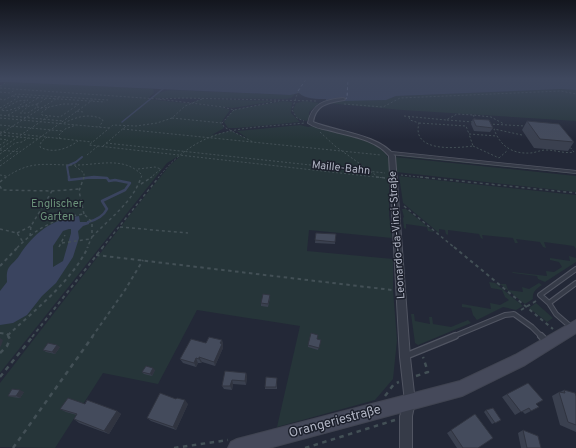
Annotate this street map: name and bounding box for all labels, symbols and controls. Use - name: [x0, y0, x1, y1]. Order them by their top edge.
- street label: Maille-Bahn: [311, 158, 371, 178]
- street label: Leonardo-da-Vinci-Straße: [386, 171, 408, 299]
- park label: Englischer Garten: [31, 197, 84, 224]
- street label: Orangeriestraße: [287, 402, 383, 442]

